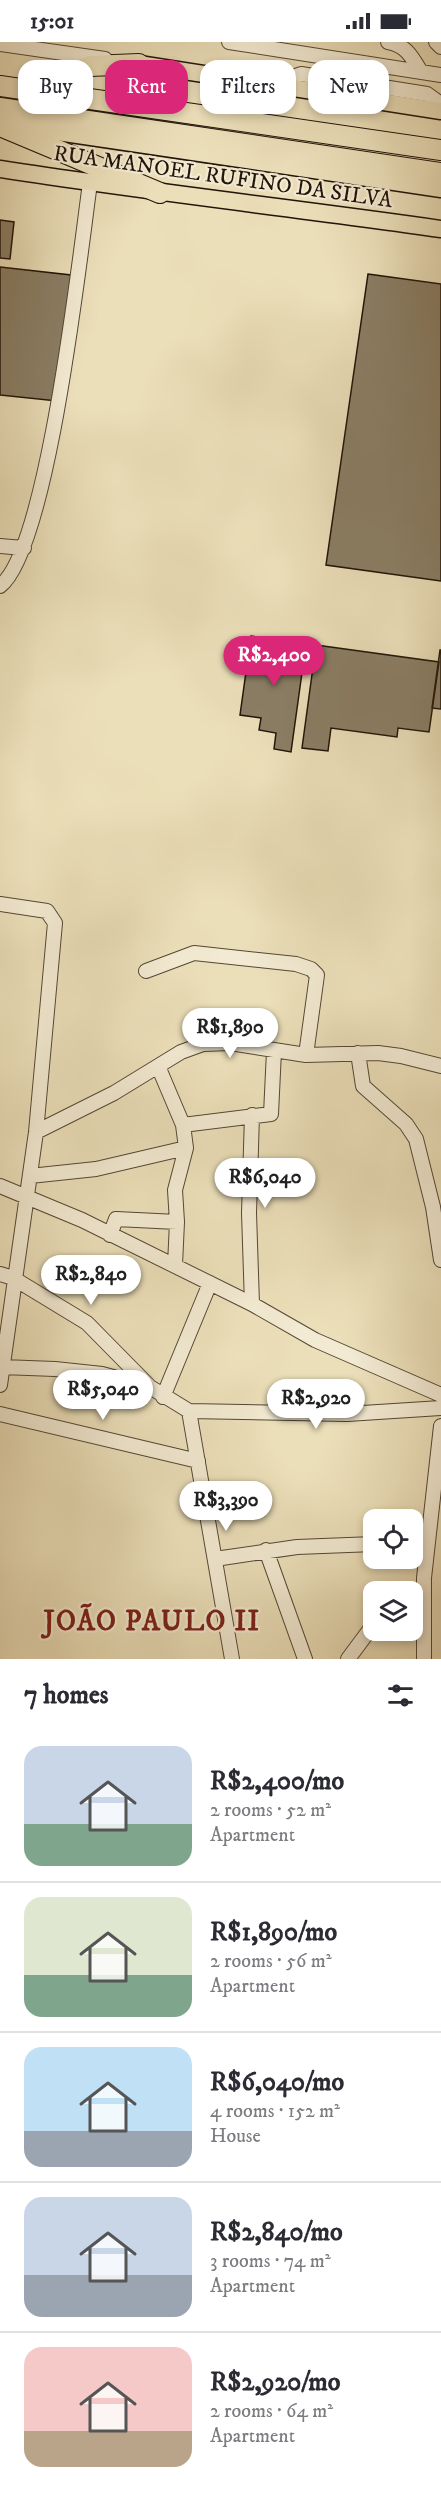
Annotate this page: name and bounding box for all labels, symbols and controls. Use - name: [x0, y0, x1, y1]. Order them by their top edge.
- text: 15:01: [30, 8, 74, 35]
- chip: Buy: [18, 60, 93, 114]
- chip: Rent: [105, 60, 188, 114]
- chip: Filters: [200, 60, 296, 114]
- chip: New: [308, 60, 389, 114]
- street label: RUA MANOEL RUFINO DA SILVA: [52, 140, 395, 214]
- pin: R$2,400: [219, 636, 329, 687]
- text: R$2,400: [237, 643, 311, 668]
- pin: R$1,890: [175, 1008, 285, 1059]
- text: R$1,890: [196, 1015, 264, 1040]
- pin: R$6,040: [210, 1158, 320, 1209]
- text: R$6,040: [229, 1165, 302, 1190]
- pin: R$2,840: [36, 1255, 146, 1306]
- text: R$2,840: [55, 1262, 127, 1287]
- pin: R$5,040: [48, 1370, 158, 1421]
- text: R$5,040: [67, 1377, 139, 1402]
- pin: R$2,920: [261, 1379, 371, 1430]
- text: R$2,920: [281, 1386, 351, 1411]
- pin: R$3,390: [171, 1481, 281, 1532]
- text: R$3,390: [193, 1488, 259, 1513]
- map controls: [363, 1509, 423, 1641]
- button: locate: [363, 1509, 423, 1569]
- button: layers: [363, 1581, 423, 1641]
- district label: JOÃO PAULO II: [41, 1603, 260, 1639]
- text: 7 homes: [24, 1679, 108, 1712]
- icon: filters: [384, 1679, 417, 1712]
- text: R$2,400/mo: [210, 1765, 344, 1798]
- icon: home: [72, 1770, 144, 1842]
- text: 2 rooms · 52 m²: [210, 1798, 331, 1823]
- text: Apartment: [210, 1823, 295, 1848]
- text: R$1,890/mo: [210, 1916, 337, 1949]
- icon: home: [72, 1921, 144, 1993]
- text: 2 rooms · 56 m²: [210, 1949, 332, 1974]
- text: Apartment: [210, 1974, 295, 1999]
- text: R$6,040/mo: [210, 2066, 344, 2099]
- icon: home: [72, 2071, 144, 2143]
- text: 4 rooms · 152 m²: [210, 2099, 340, 2124]
- text: House: [210, 2124, 261, 2149]
- text: R$2,840/mo: [210, 2216, 343, 2249]
- icon: home: [72, 2221, 144, 2293]
- text: 3 rooms · 74 m²: [210, 2249, 331, 2274]
- text: Apartment: [210, 2274, 295, 2299]
- text: R$2,920/mo: [210, 2366, 340, 2399]
- icon: home: [72, 2371, 144, 2443]
- text: 2 rooms · 64 m²: [210, 2399, 333, 2424]
- text: Apartment: [210, 2424, 295, 2449]

